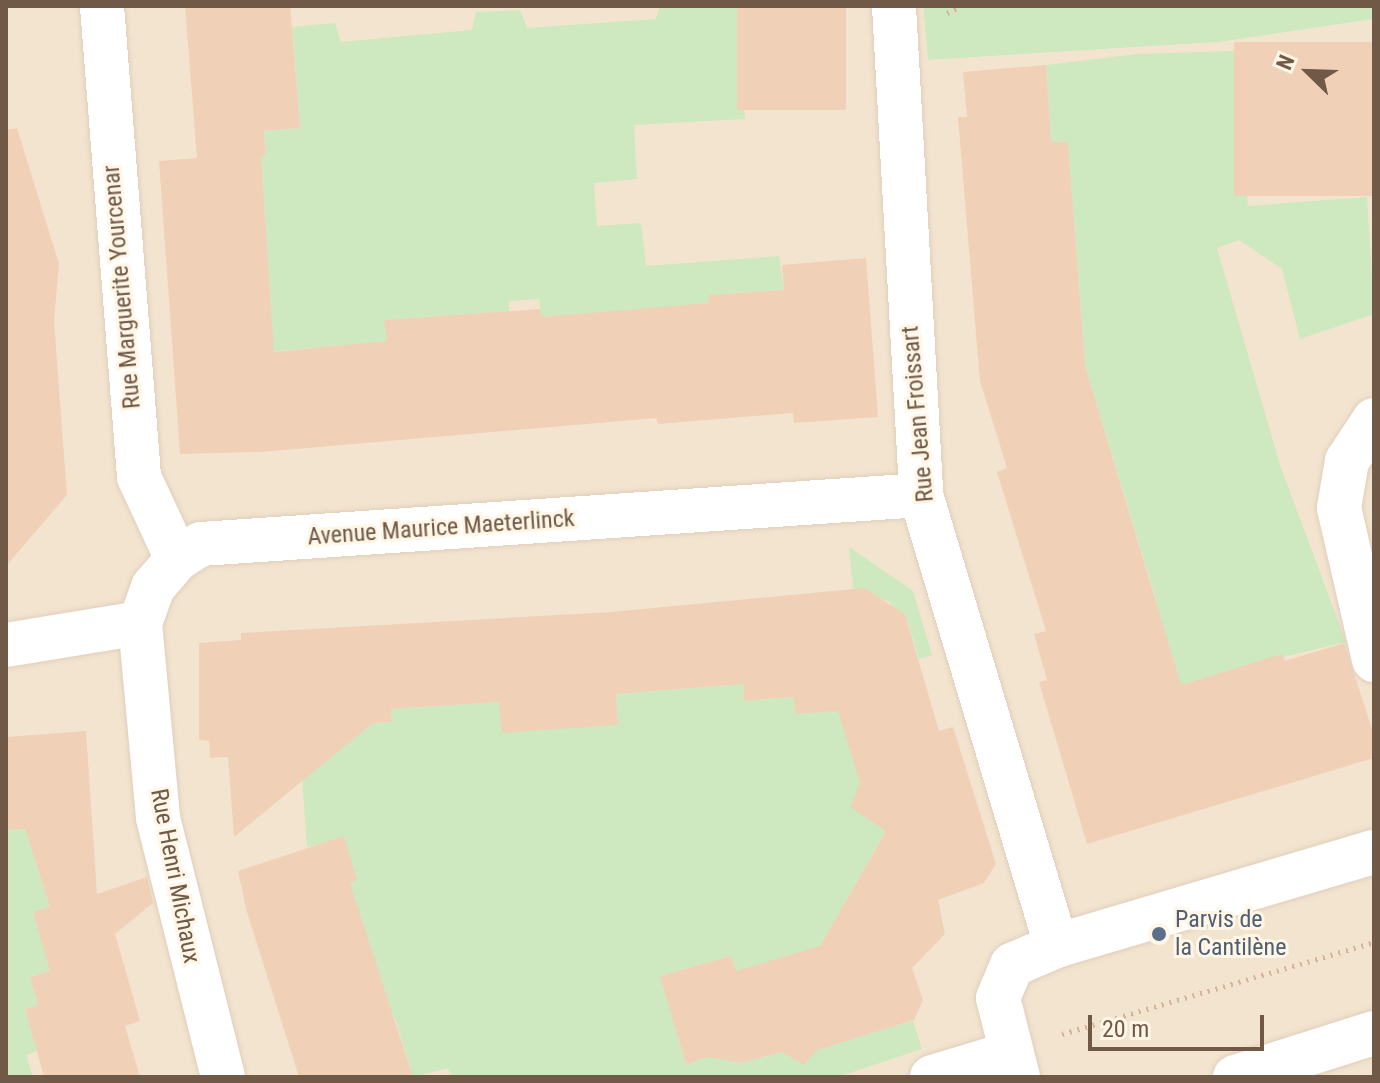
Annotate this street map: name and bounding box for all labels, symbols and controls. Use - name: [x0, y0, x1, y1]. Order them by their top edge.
- north arrow: [1268, 32, 1348, 112]
- text: N: [1271, 51, 1300, 74]
- street label: Rue Marguerite Yourcenar: [97, 164, 147, 410]
- street label: Rue Jean Froissart: [896, 325, 940, 503]
- street label: Avenue Maurice Maeterlinck: [307, 504, 575, 552]
- street label: Rue Henri Michaux: [144, 786, 206, 966]
- place label: Parvis de la Cantilène: [1175, 906, 1286, 962]
- marker: Parvis de la Cantilène: [1150, 925, 1168, 943]
- scale bar: [1092, 999, 1268, 1049]
- text: 20 m: [1102, 1015, 1149, 1043]

